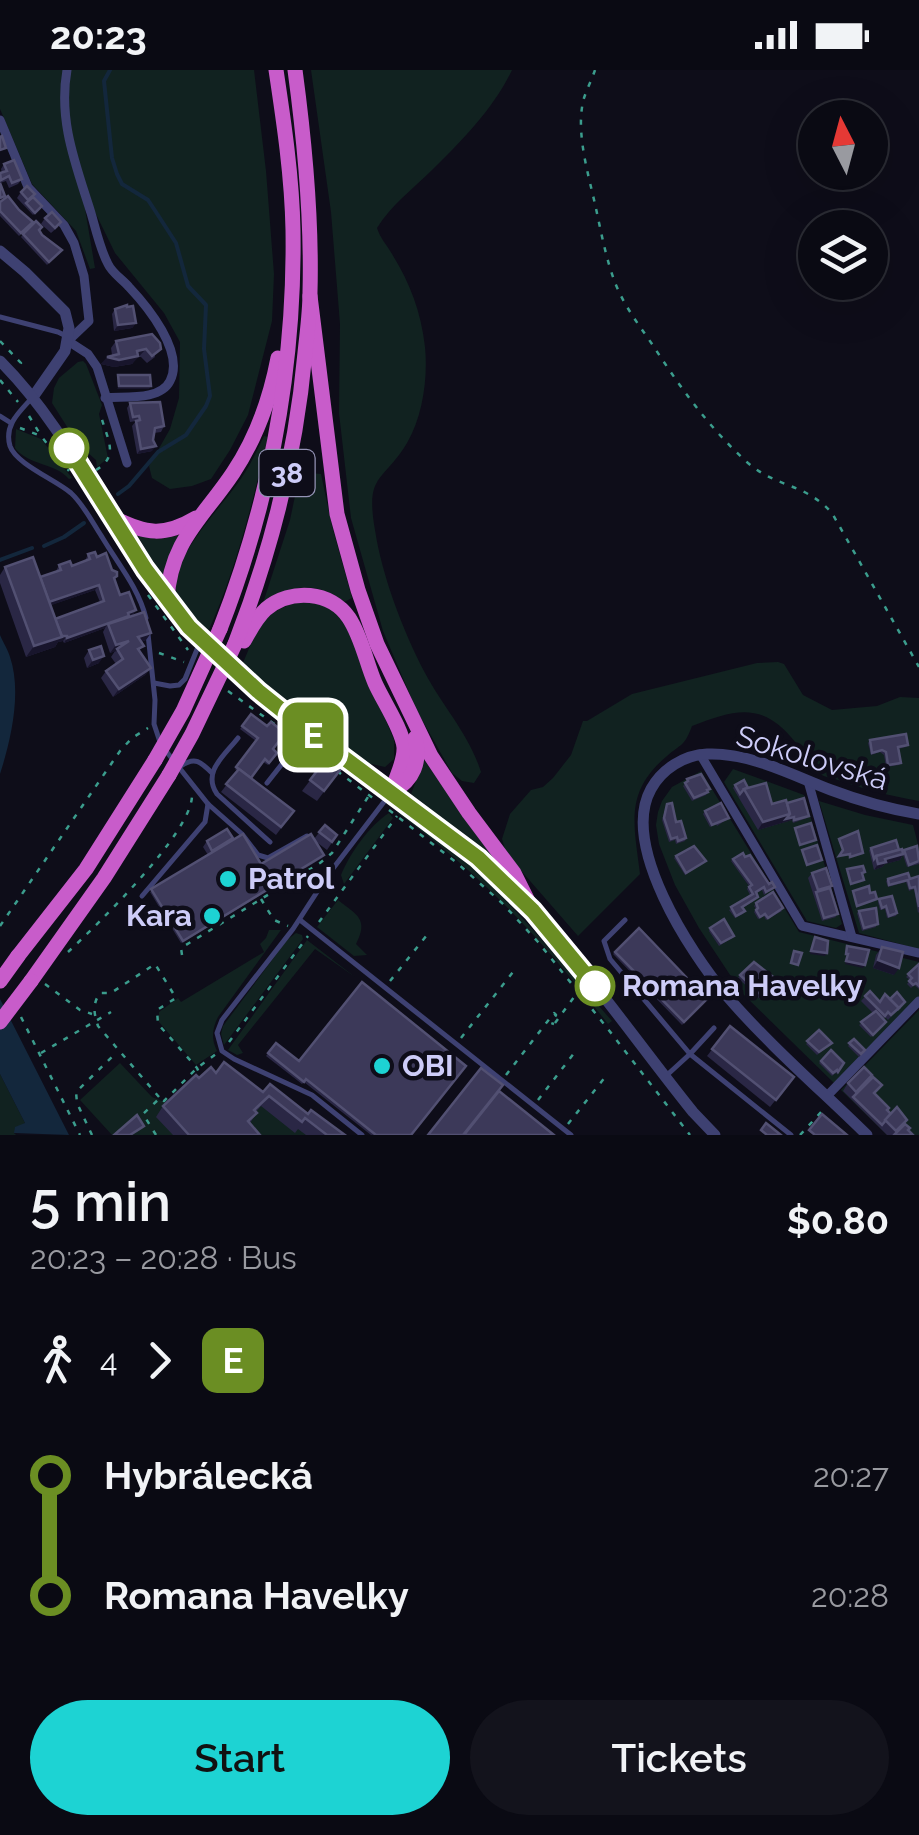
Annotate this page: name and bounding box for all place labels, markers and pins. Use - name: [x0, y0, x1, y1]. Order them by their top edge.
- unlabelled marker: [50, 429, 88, 467]
- place label: Patrol: [248, 861, 335, 896]
- marker: Patrol: [217, 868, 239, 890]
- place label: Kara: [126, 898, 192, 933]
- marker: Kara: [201, 905, 223, 927]
- marker: Romana Havelky: [576, 967, 614, 1005]
- place label: Romana Havelky: [622, 968, 863, 1003]
- place label: OBI: [402, 1048, 454, 1083]
- marker: OBI: [371, 1055, 393, 1077]

